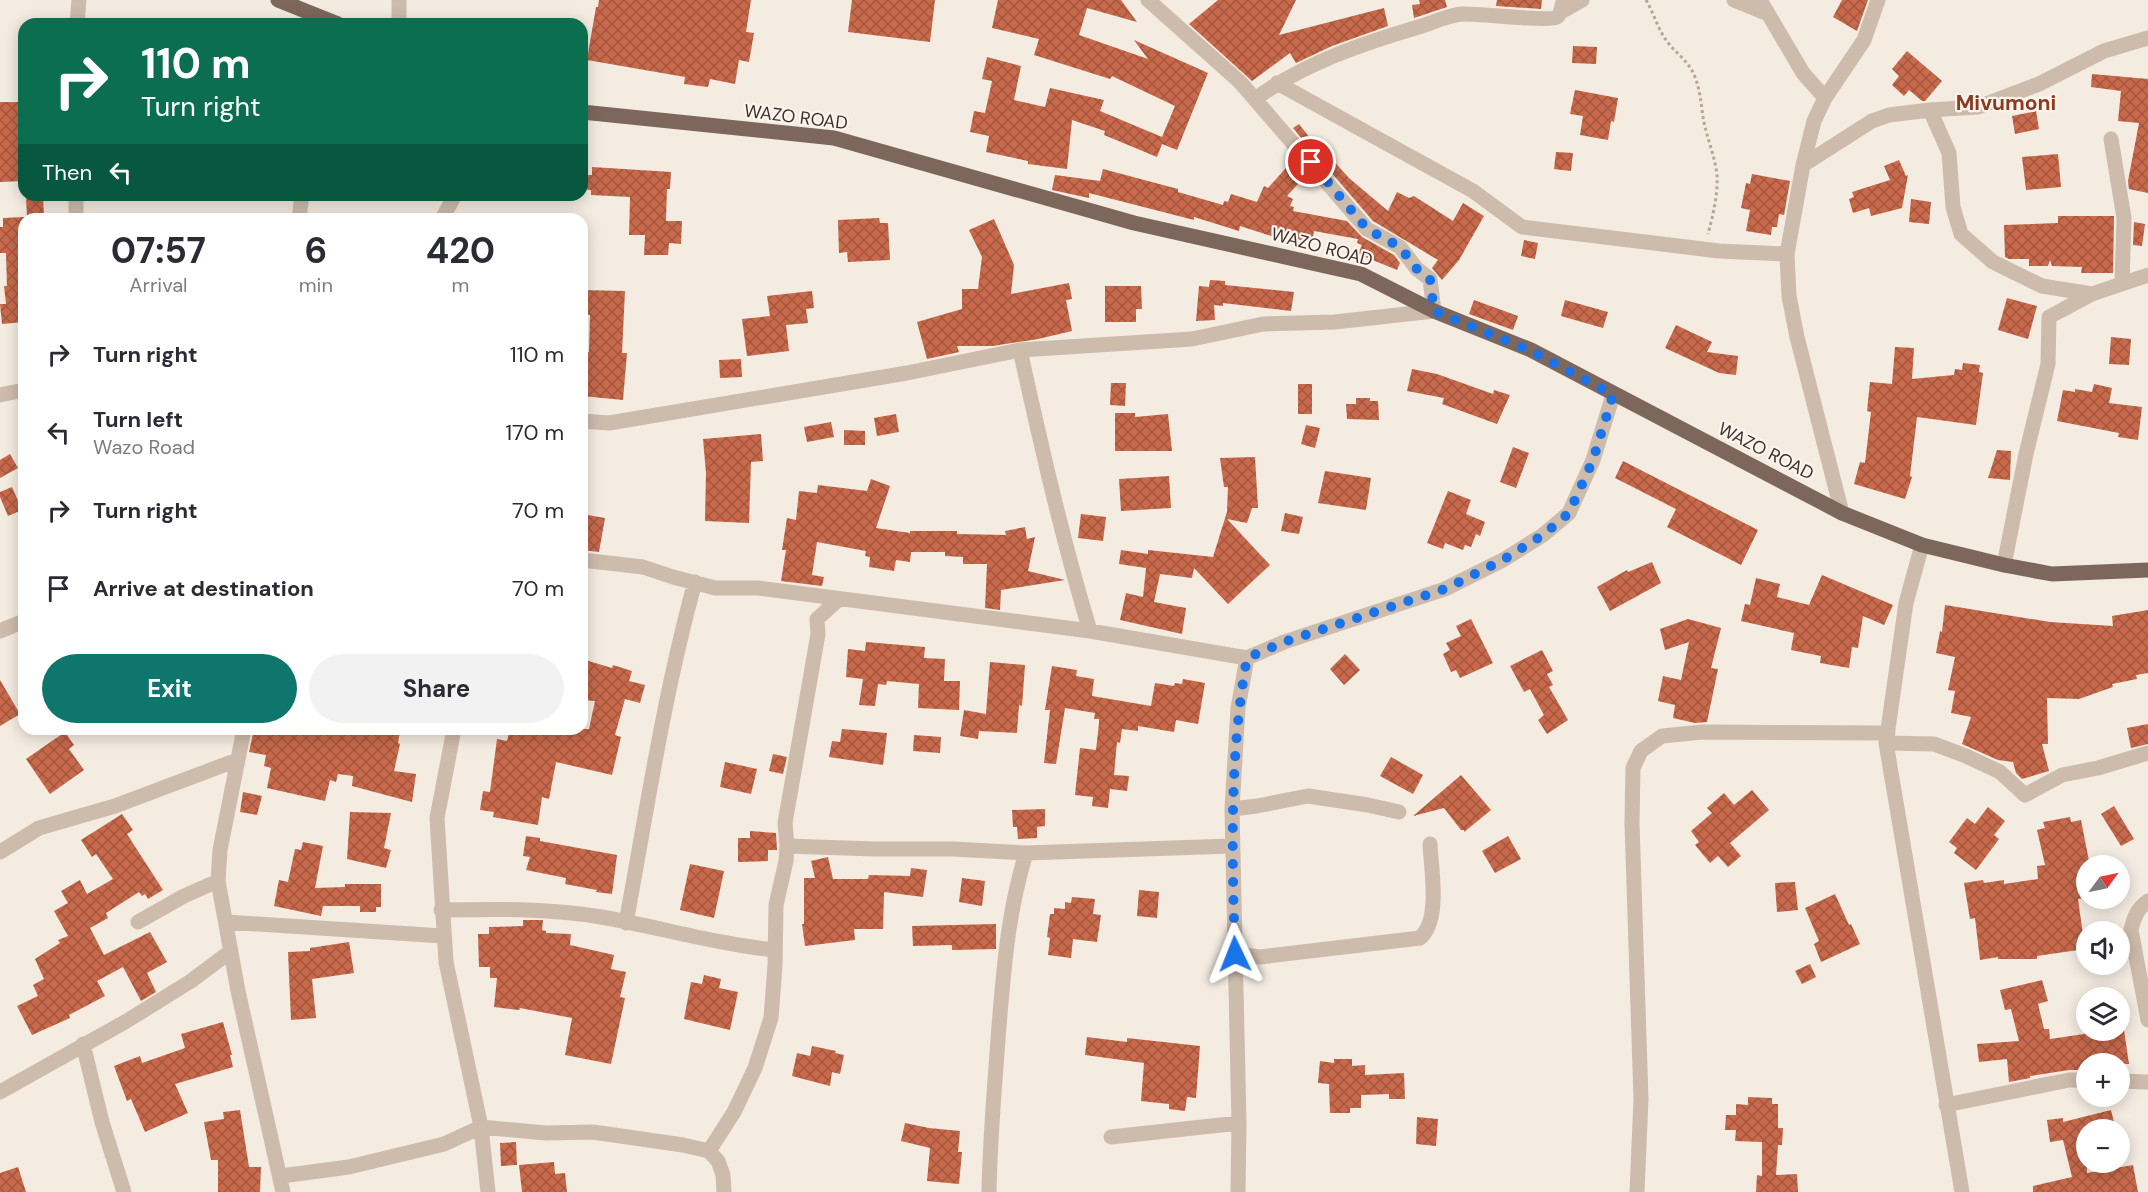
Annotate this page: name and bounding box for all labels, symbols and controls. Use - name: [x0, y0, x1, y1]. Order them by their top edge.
- text: 110 m: [141, 36, 251, 91]
- icon: right: [42, 42, 120, 120]
- text: Turn right: [141, 89, 261, 124]
- district label: Mivumoni: [1956, 89, 2056, 117]
- street label: WAZO ROAD: [743, 99, 849, 135]
- pin: [1285, 136, 1336, 187]
- icon: arrive: [1294, 145, 1327, 178]
- icon: left: [104, 156, 137, 189]
- text: Then: [42, 158, 92, 187]
- street label: WAZO ROAD: [1269, 222, 1375, 272]
- text: 07:57: [111, 227, 206, 274]
- text: 6: [304, 227, 327, 274]
- text: 420: [426, 227, 495, 274]
- text: Arrival: [129, 272, 188, 298]
- text: min: [299, 272, 333, 298]
- text: m: [452, 272, 469, 298]
- icon: right: [42, 338, 75, 371]
- text: Turn right: [93, 340, 198, 369]
- text: 110 m: [510, 340, 564, 369]
- text: Turn left: [93, 405, 183, 434]
- icon: left: [42, 416, 75, 449]
- street label: WAZO ROAD: [1714, 417, 1818, 485]
- text: 170 m: [505, 418, 564, 447]
- text: Wazo Road: [93, 434, 195, 460]
- icon: right: [42, 494, 75, 527]
- text: Turn right: [93, 496, 198, 525]
- text: 70 m: [512, 496, 564, 525]
- icon: arrive: [42, 572, 75, 605]
- text: Arrive at destination: [93, 574, 314, 603]
- text: 70 m: [512, 574, 564, 603]
- button: Exit: [42, 654, 297, 723]
- button: Share: [309, 654, 564, 723]
- north arrow: [2076, 855, 2130, 909]
- map controls: [2076, 855, 2130, 1173]
- button: sound: [2076, 921, 2130, 975]
- position arrow: [1203, 922, 1267, 986]
- button: layers: [2076, 987, 2130, 1041]
- button: +: [2076, 1053, 2130, 1107]
- button: −: [2076, 1119, 2130, 1173]

